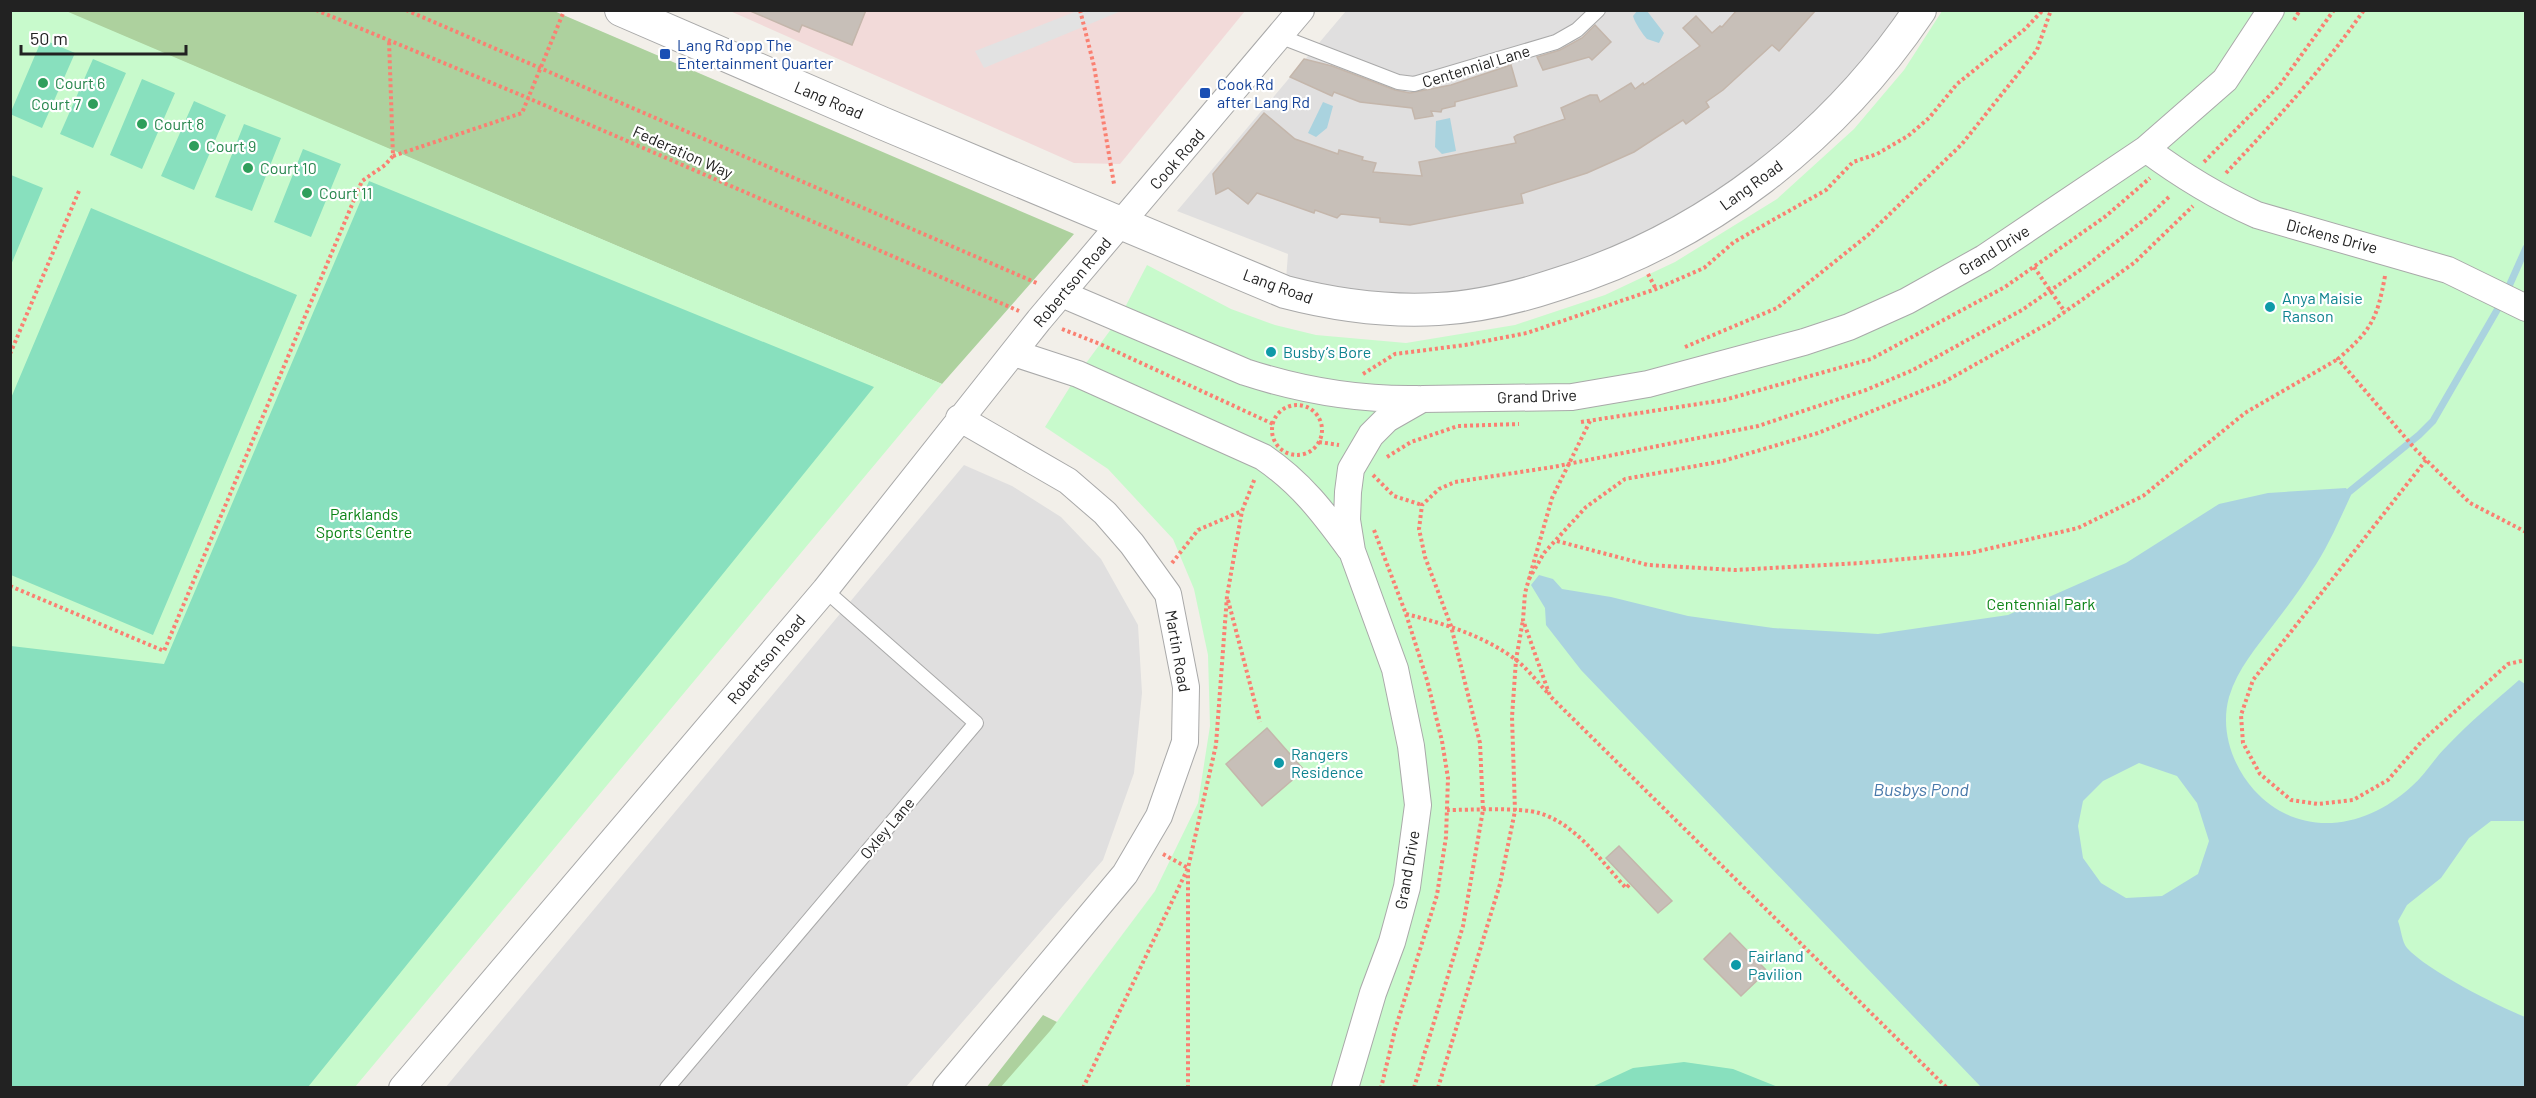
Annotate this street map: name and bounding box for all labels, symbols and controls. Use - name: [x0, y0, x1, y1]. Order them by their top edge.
- scale bar: [21, 18, 186, 56]
- text: 50 m: [30, 27, 68, 49]
- place label: Lang Rd opp The Entertainment Quarter: [677, 35, 834, 72]
- street label: Centennial Lane: [1420, 40, 1532, 91]
- marker: Lang Rd opp The Entertainment Quarter: [658, 47, 672, 61]
- place label: Court 6: [55, 73, 105, 92]
- place label: Cook Rd after Lang Rd: [1217, 74, 1310, 111]
- marker: Court 6: [36, 76, 50, 90]
- street label: Lang Road: [792, 77, 867, 123]
- marker: Cook Rd after Lang Rd: [1198, 86, 1212, 100]
- place label: Court 7: [31, 94, 81, 113]
- marker: Court 7: [86, 97, 100, 111]
- place label: Court 8: [154, 114, 204, 133]
- marker: Court 8: [135, 117, 149, 131]
- street label: Federation Way: [630, 121, 737, 182]
- street label: Cook Road: [1145, 125, 1208, 193]
- place label: Court 9: [206, 136, 256, 155]
- marker: Court 9: [187, 139, 201, 153]
- street label: Lang Road: [1716, 155, 1786, 214]
- place label: Court 10: [260, 158, 317, 177]
- marker: Court 10: [241, 161, 255, 175]
- place label: Court 11: [319, 183, 372, 202]
- marker: Court 11: [300, 186, 314, 200]
- street label: Dickens Drive: [2284, 214, 2380, 257]
- street label: Grand Drive: [1955, 220, 2033, 279]
- street label: Robertson Road: [1029, 233, 1115, 330]
- street label: Lang Road: [1241, 264, 1316, 307]
- place label: Anya Maisie Ranson: [2282, 288, 2363, 325]
- marker: Anya Maisie Ranson: [2263, 300, 2277, 314]
- place label: Busby’s Bore: [1283, 342, 1371, 361]
- marker: Busby’s Bore: [1264, 345, 1278, 359]
- street label: Grand Drive: [1497, 385, 1577, 406]
- park label: Parklands Sports Centre: [316, 504, 412, 541]
- park label: Centennial Park: [1987, 594, 2095, 613]
- street label: Martin Road: [1162, 609, 1195, 693]
- street label: Robertson Road: [723, 610, 809, 707]
- place label: Rangers Residence: [1291, 744, 1363, 781]
- marker: Rangers Residence: [1272, 756, 1286, 770]
- water label: Busbys Pond: [1873, 778, 1969, 800]
- street label: Oxley Lane: [855, 793, 918, 862]
- street label: Grand Drive: [1390, 829, 1423, 911]
- place label: Fairland Pavilion: [1748, 946, 1804, 983]
- marker: Fairland Pavilion: [1729, 958, 1743, 972]

